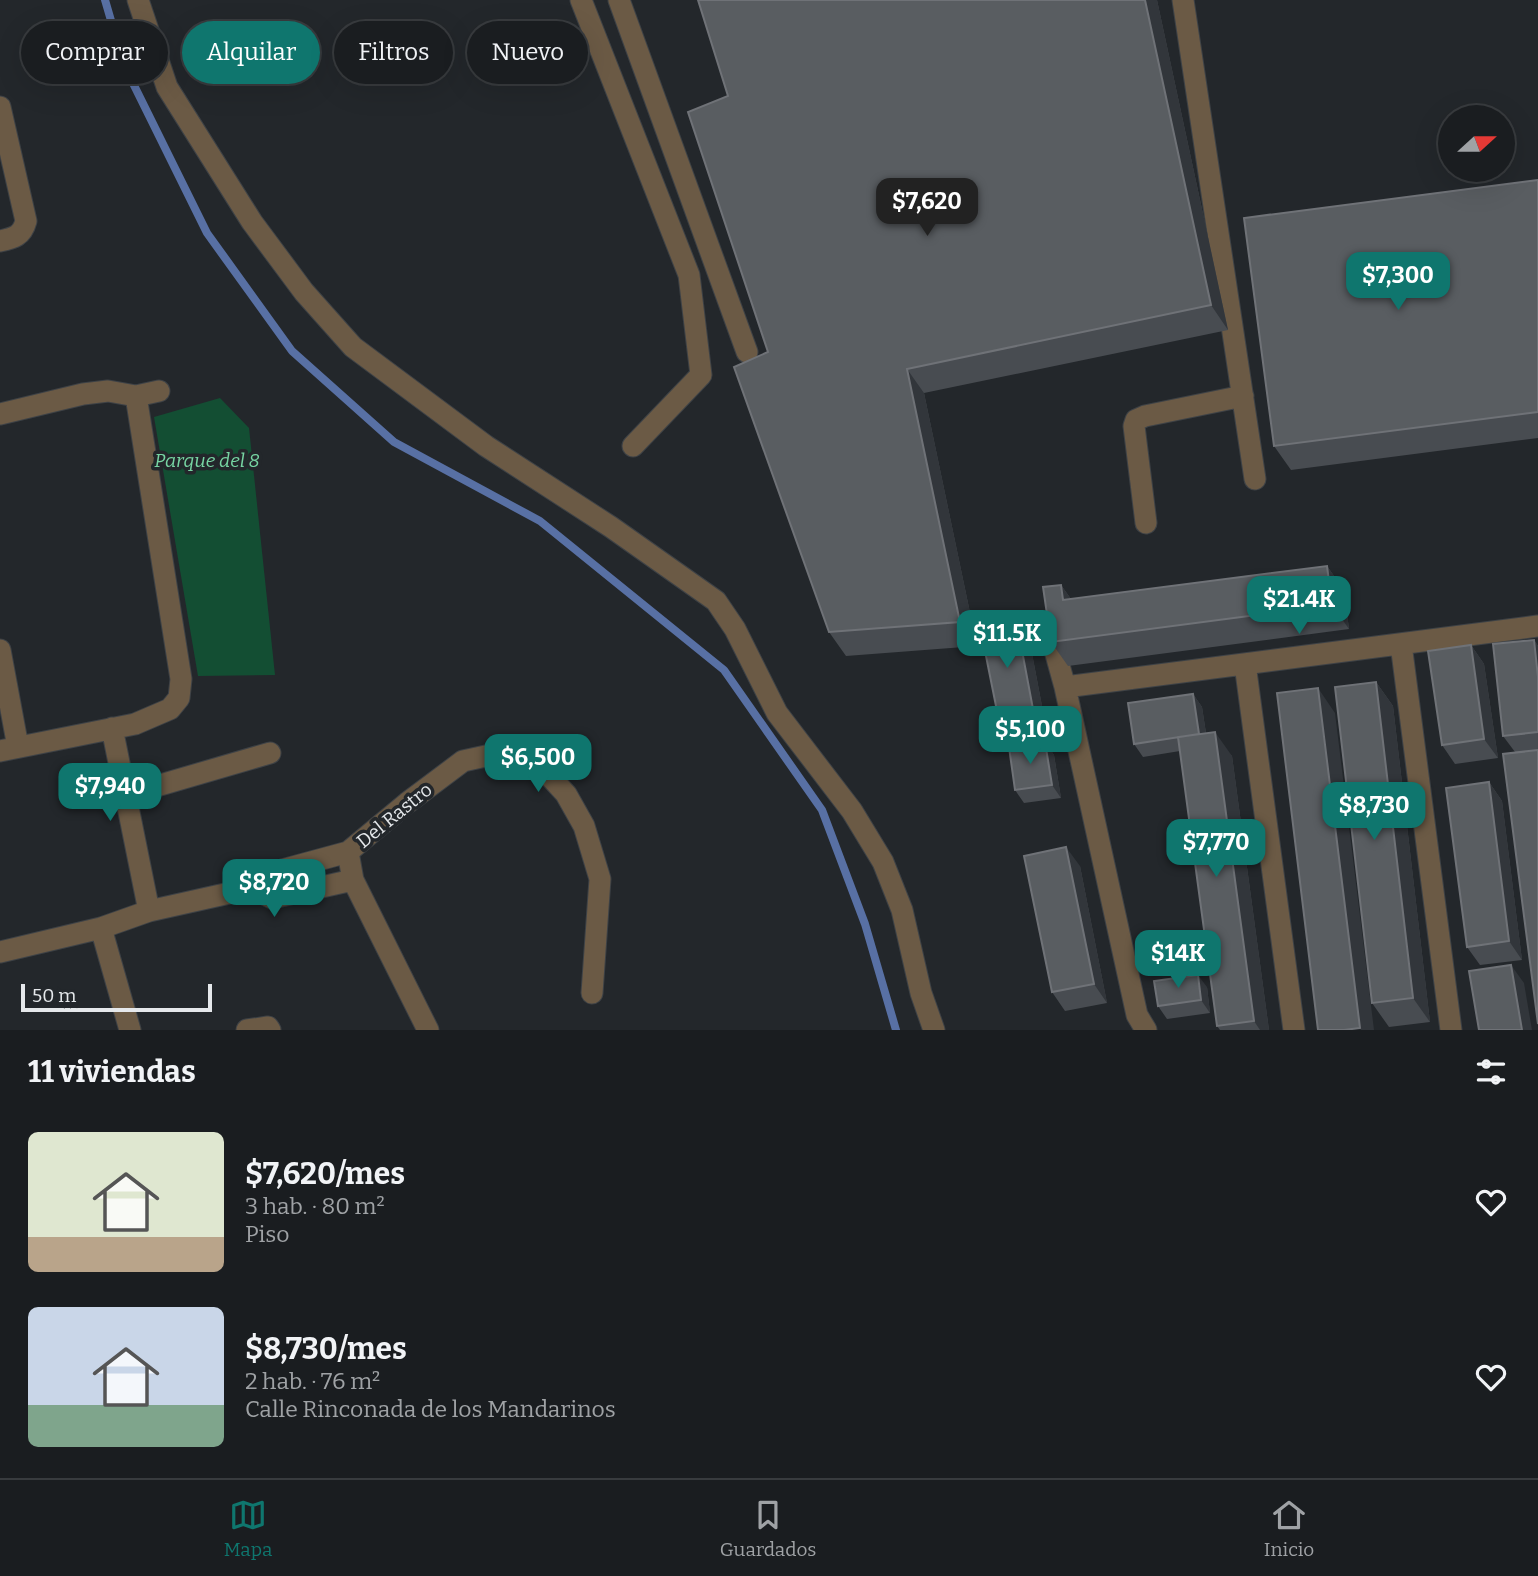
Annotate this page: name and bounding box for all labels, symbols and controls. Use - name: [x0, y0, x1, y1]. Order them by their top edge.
- chip: Comprar: [21, 21, 168, 84]
- chip: Alquilar: [182, 21, 320, 84]
- chip: Filtros: [334, 21, 453, 84]
- chip: Nuevo: [467, 21, 588, 84]
- north arrow: [1438, 105, 1516, 182]
- map controls: [1438, 105, 1515, 182]
- pin: $7,620: [870, 178, 984, 238]
- text: $7,620: [892, 187, 962, 215]
- pin: $7,300: [1341, 252, 1455, 312]
- text: $7,300: [1362, 261, 1434, 289]
- park label: Parque del 8: [154, 449, 260, 472]
- pin: $21.4K: [1242, 576, 1356, 636]
- text: $21.4K: [1263, 585, 1335, 613]
- pin: $11.5K: [950, 610, 1064, 670]
- text: $11.5K: [973, 619, 1041, 647]
- pin: $5,100: [973, 706, 1087, 766]
- text: $5,100: [995, 715, 1065, 743]
- pin: $6,500: [481, 734, 595, 794]
- text: $6,500: [501, 743, 575, 771]
- pin: $7,940: [53, 764, 167, 823]
- text: $7,940: [74, 772, 146, 800]
- street label: Del Rastro: [352, 778, 437, 853]
- pin: $8,730: [1317, 782, 1431, 842]
- text: $8,730: [1338, 791, 1410, 819]
- pin: $7,770: [1159, 820, 1273, 879]
- text: $7,770: [1182, 828, 1250, 856]
- pin: $8,720: [217, 860, 331, 919]
- text: $8,720: [238, 868, 310, 896]
- pin: $14K: [1137, 930, 1219, 990]
- text: $14K: [1151, 939, 1205, 967]
- scale bar: [21, 981, 212, 1013]
- text: 50 m: [32, 984, 76, 1007]
- icon: filters: [1472, 1053, 1510, 1091]
- text: 11 viviendas: [28, 1054, 196, 1090]
- text: $7,620/mes: [245, 1156, 405, 1192]
- icon: home: [84, 1160, 168, 1244]
- icon: heart: [1472, 1183, 1510, 1221]
- text: 3 hab. · 80 m²: [245, 1192, 385, 1220]
- text: Piso: [245, 1220, 290, 1248]
- text: $8,730/mes: [245, 1331, 407, 1367]
- icon: home: [84, 1335, 168, 1419]
- icon: heart: [1472, 1358, 1510, 1396]
- text: 2 hab. · 76 m²: [245, 1367, 380, 1395]
- text: Calle Rinconada de los Mandarinos: [245, 1395, 616, 1423]
- tab: Mapa: [224, 1496, 272, 1561]
- tab: Guardados: [720, 1496, 816, 1561]
- tab: Inicio: [1264, 1496, 1314, 1561]

